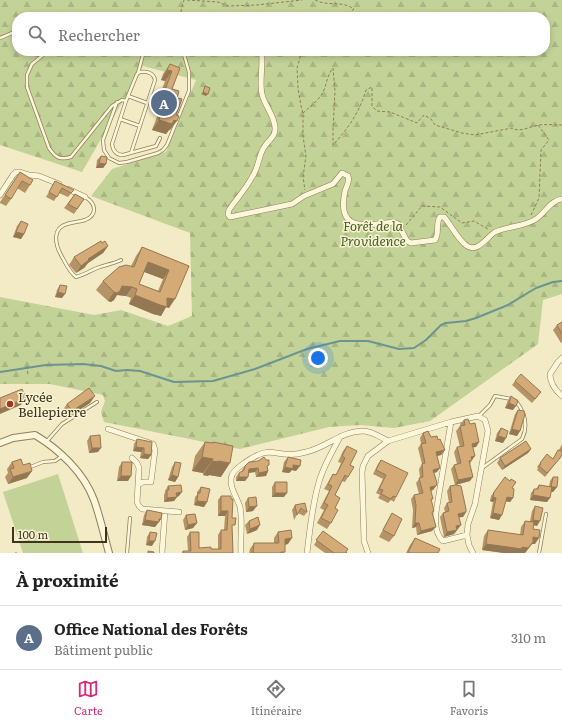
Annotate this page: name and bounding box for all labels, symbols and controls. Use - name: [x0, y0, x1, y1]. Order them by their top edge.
- search box: [12, 12, 550, 56]
- icon: search: [26, 23, 48, 45]
- text: Rechercher: [58, 23, 140, 46]
- pin: A: [151, 88, 177, 118]
- park label: Forêt de la Providence: [340, 216, 406, 250]
- your location: [308, 348, 328, 368]
- place label: Lycée Bellepierre: [18, 387, 86, 421]
- marker: Lycée Bellepierre: [5, 399, 15, 409]
- scale bar: [12, 525, 107, 544]
- text: 100 m: [18, 526, 48, 542]
- text: À proximité: [16, 567, 119, 592]
- text: Office National des Forêts: [54, 617, 248, 640]
- text: A: [24, 628, 34, 647]
- text: 310 m: [511, 628, 546, 647]
- text: Bâtiment public: [54, 640, 153, 659]
- tab: Carte: [74, 678, 103, 718]
- tab: Itinéraire: [251, 678, 302, 718]
- tab: Favoris: [450, 678, 488, 718]

